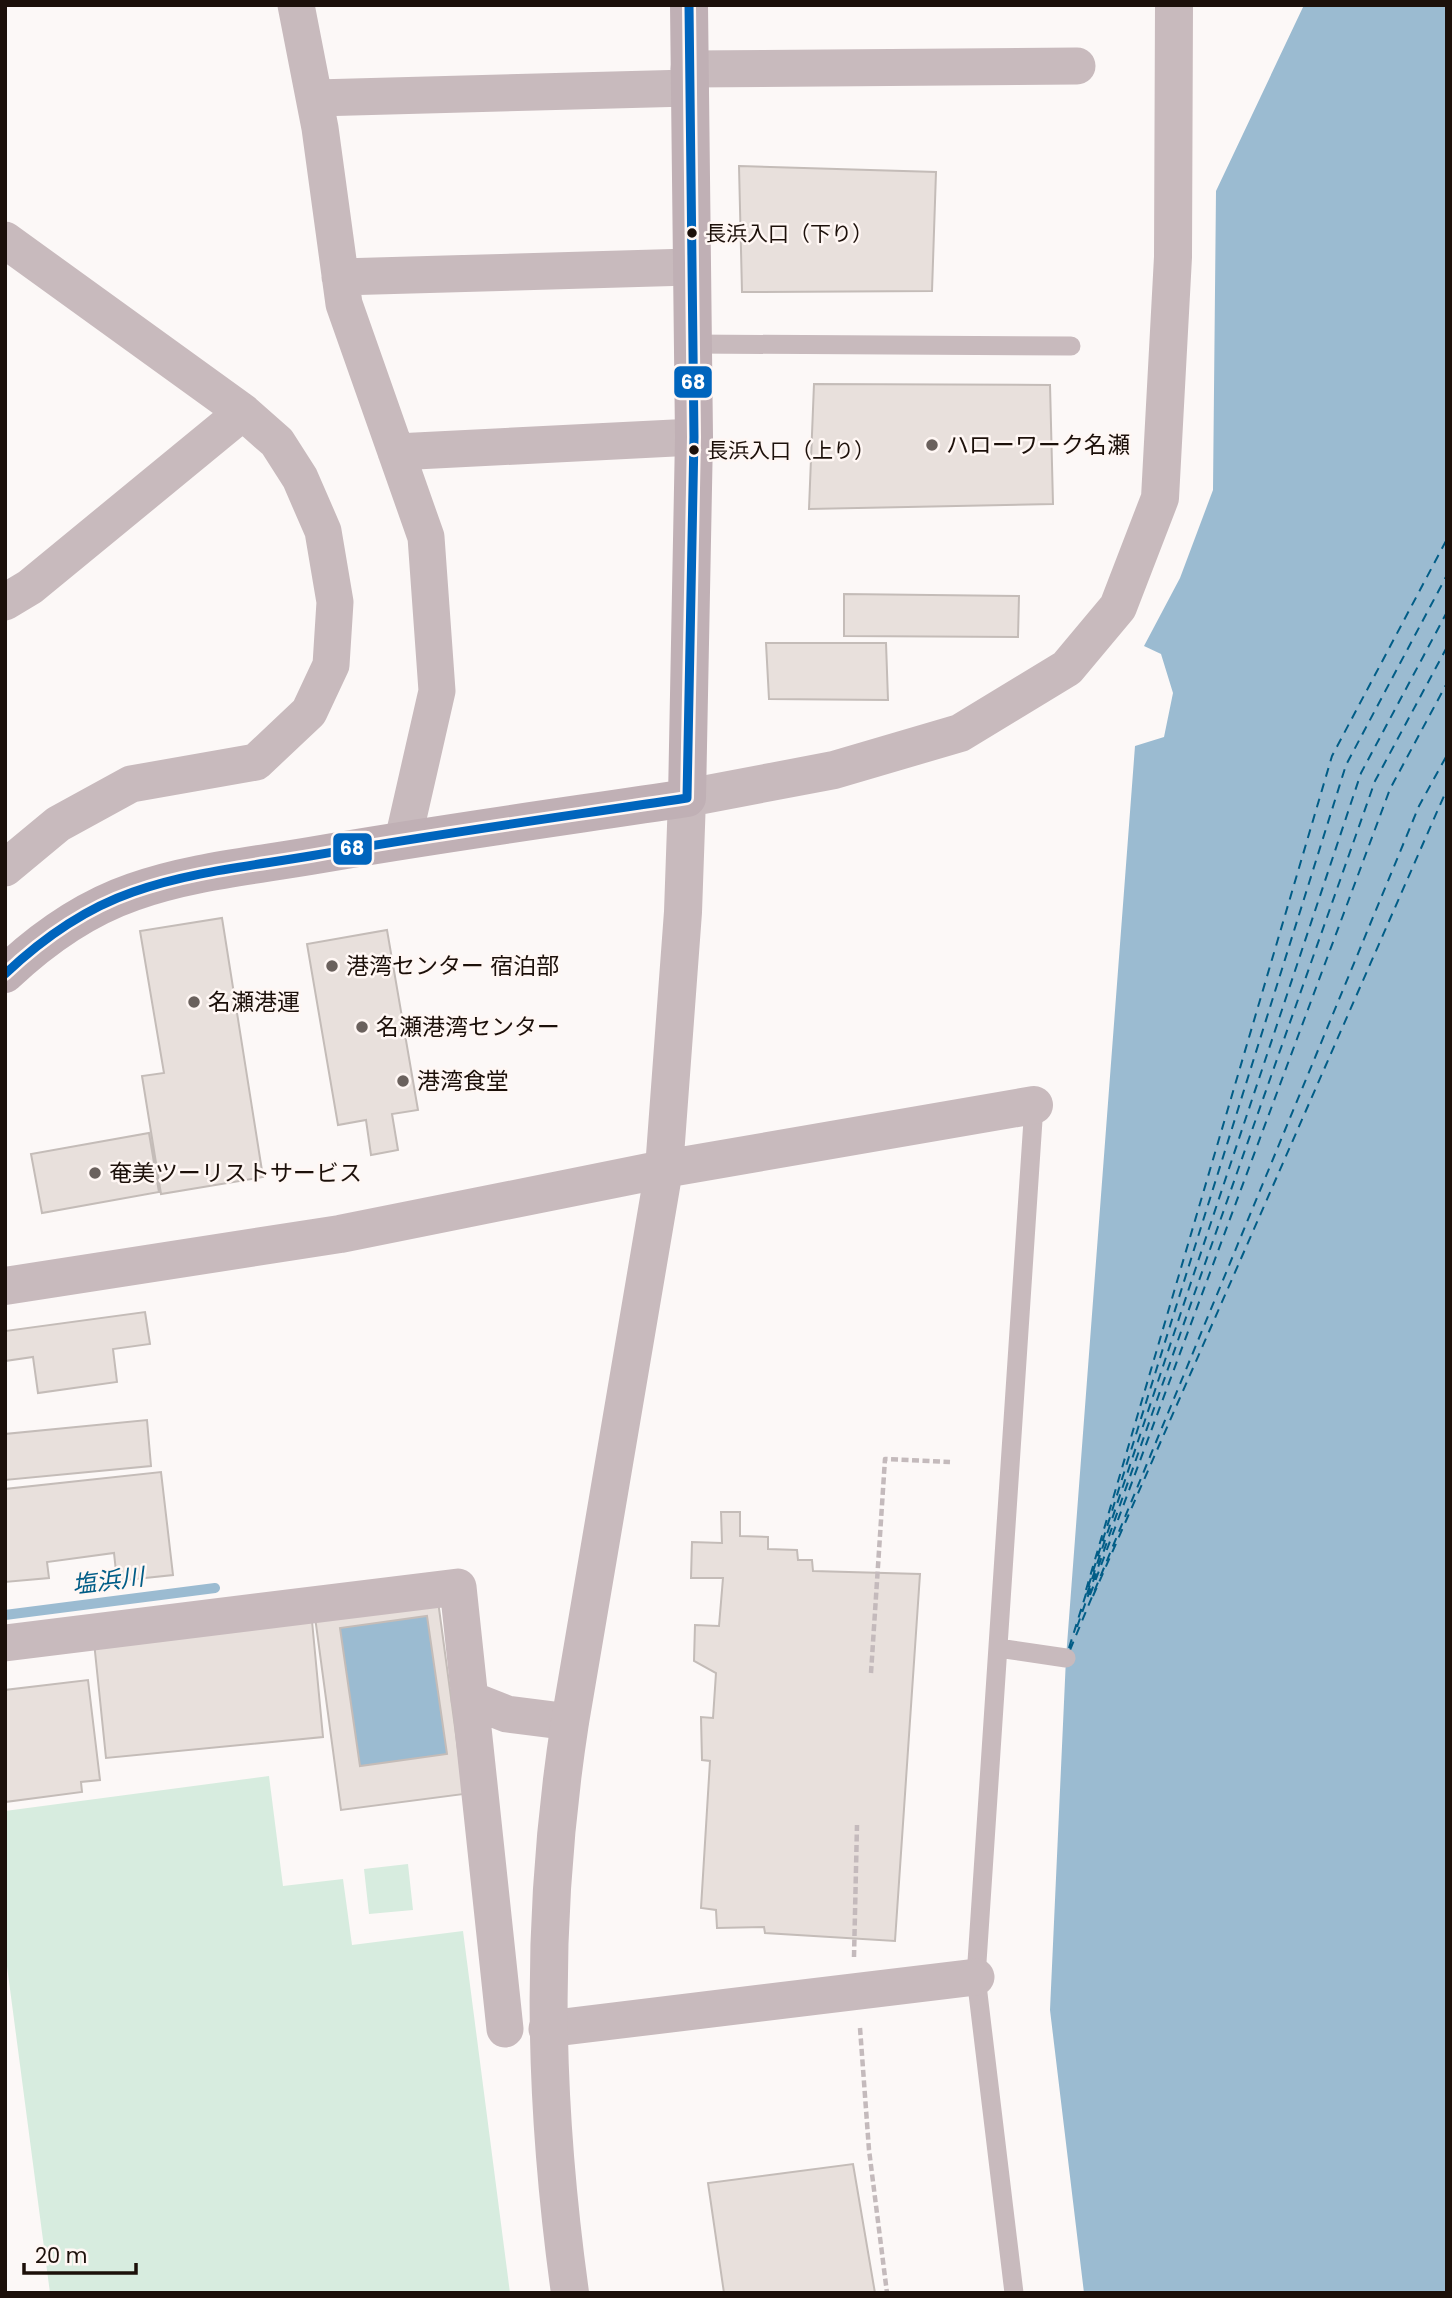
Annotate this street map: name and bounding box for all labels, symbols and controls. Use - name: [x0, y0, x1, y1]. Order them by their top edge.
- place label: 長浜入口（下り）: [705, 219, 873, 248]
- marker: 長浜入口（下り）: [685, 226, 699, 240]
- line badge: 68: [673, 365, 713, 399]
- text: 68: [681, 369, 705, 396]
- place label: ハローワーク名瀬: [946, 429, 1130, 461]
- place label: 長浜入口（上り）: [707, 436, 875, 465]
- marker: ハローワーク名瀬: [924, 437, 940, 453]
- marker: 長浜入口（上り）: [687, 443, 701, 457]
- line badge: 68: [332, 832, 373, 866]
- text: 68: [340, 835, 364, 862]
- place label: 港湾センター 宿泊部: [346, 950, 559, 982]
- marker: 港湾センター 宿泊部: [324, 958, 340, 974]
- place label: 名瀬港運: [208, 986, 300, 1018]
- marker: 名瀬港運: [186, 994, 202, 1010]
- place label: 名瀬港湾センター: [376, 1011, 560, 1043]
- marker: 名瀬港湾センター: [354, 1019, 370, 1035]
- place label: 港湾食堂: [417, 1065, 509, 1097]
- marker: 港湾食堂: [395, 1073, 411, 1089]
- place label: 奄美ツーリストサービス: [109, 1157, 362, 1189]
- marker: 奄美ツーリストサービス: [87, 1165, 103, 1181]
- water label: 塩浜川: [70, 1559, 149, 1601]
- scale bar: [24, 2232, 136, 2276]
- text: 20 m: [35, 2241, 88, 2270]

